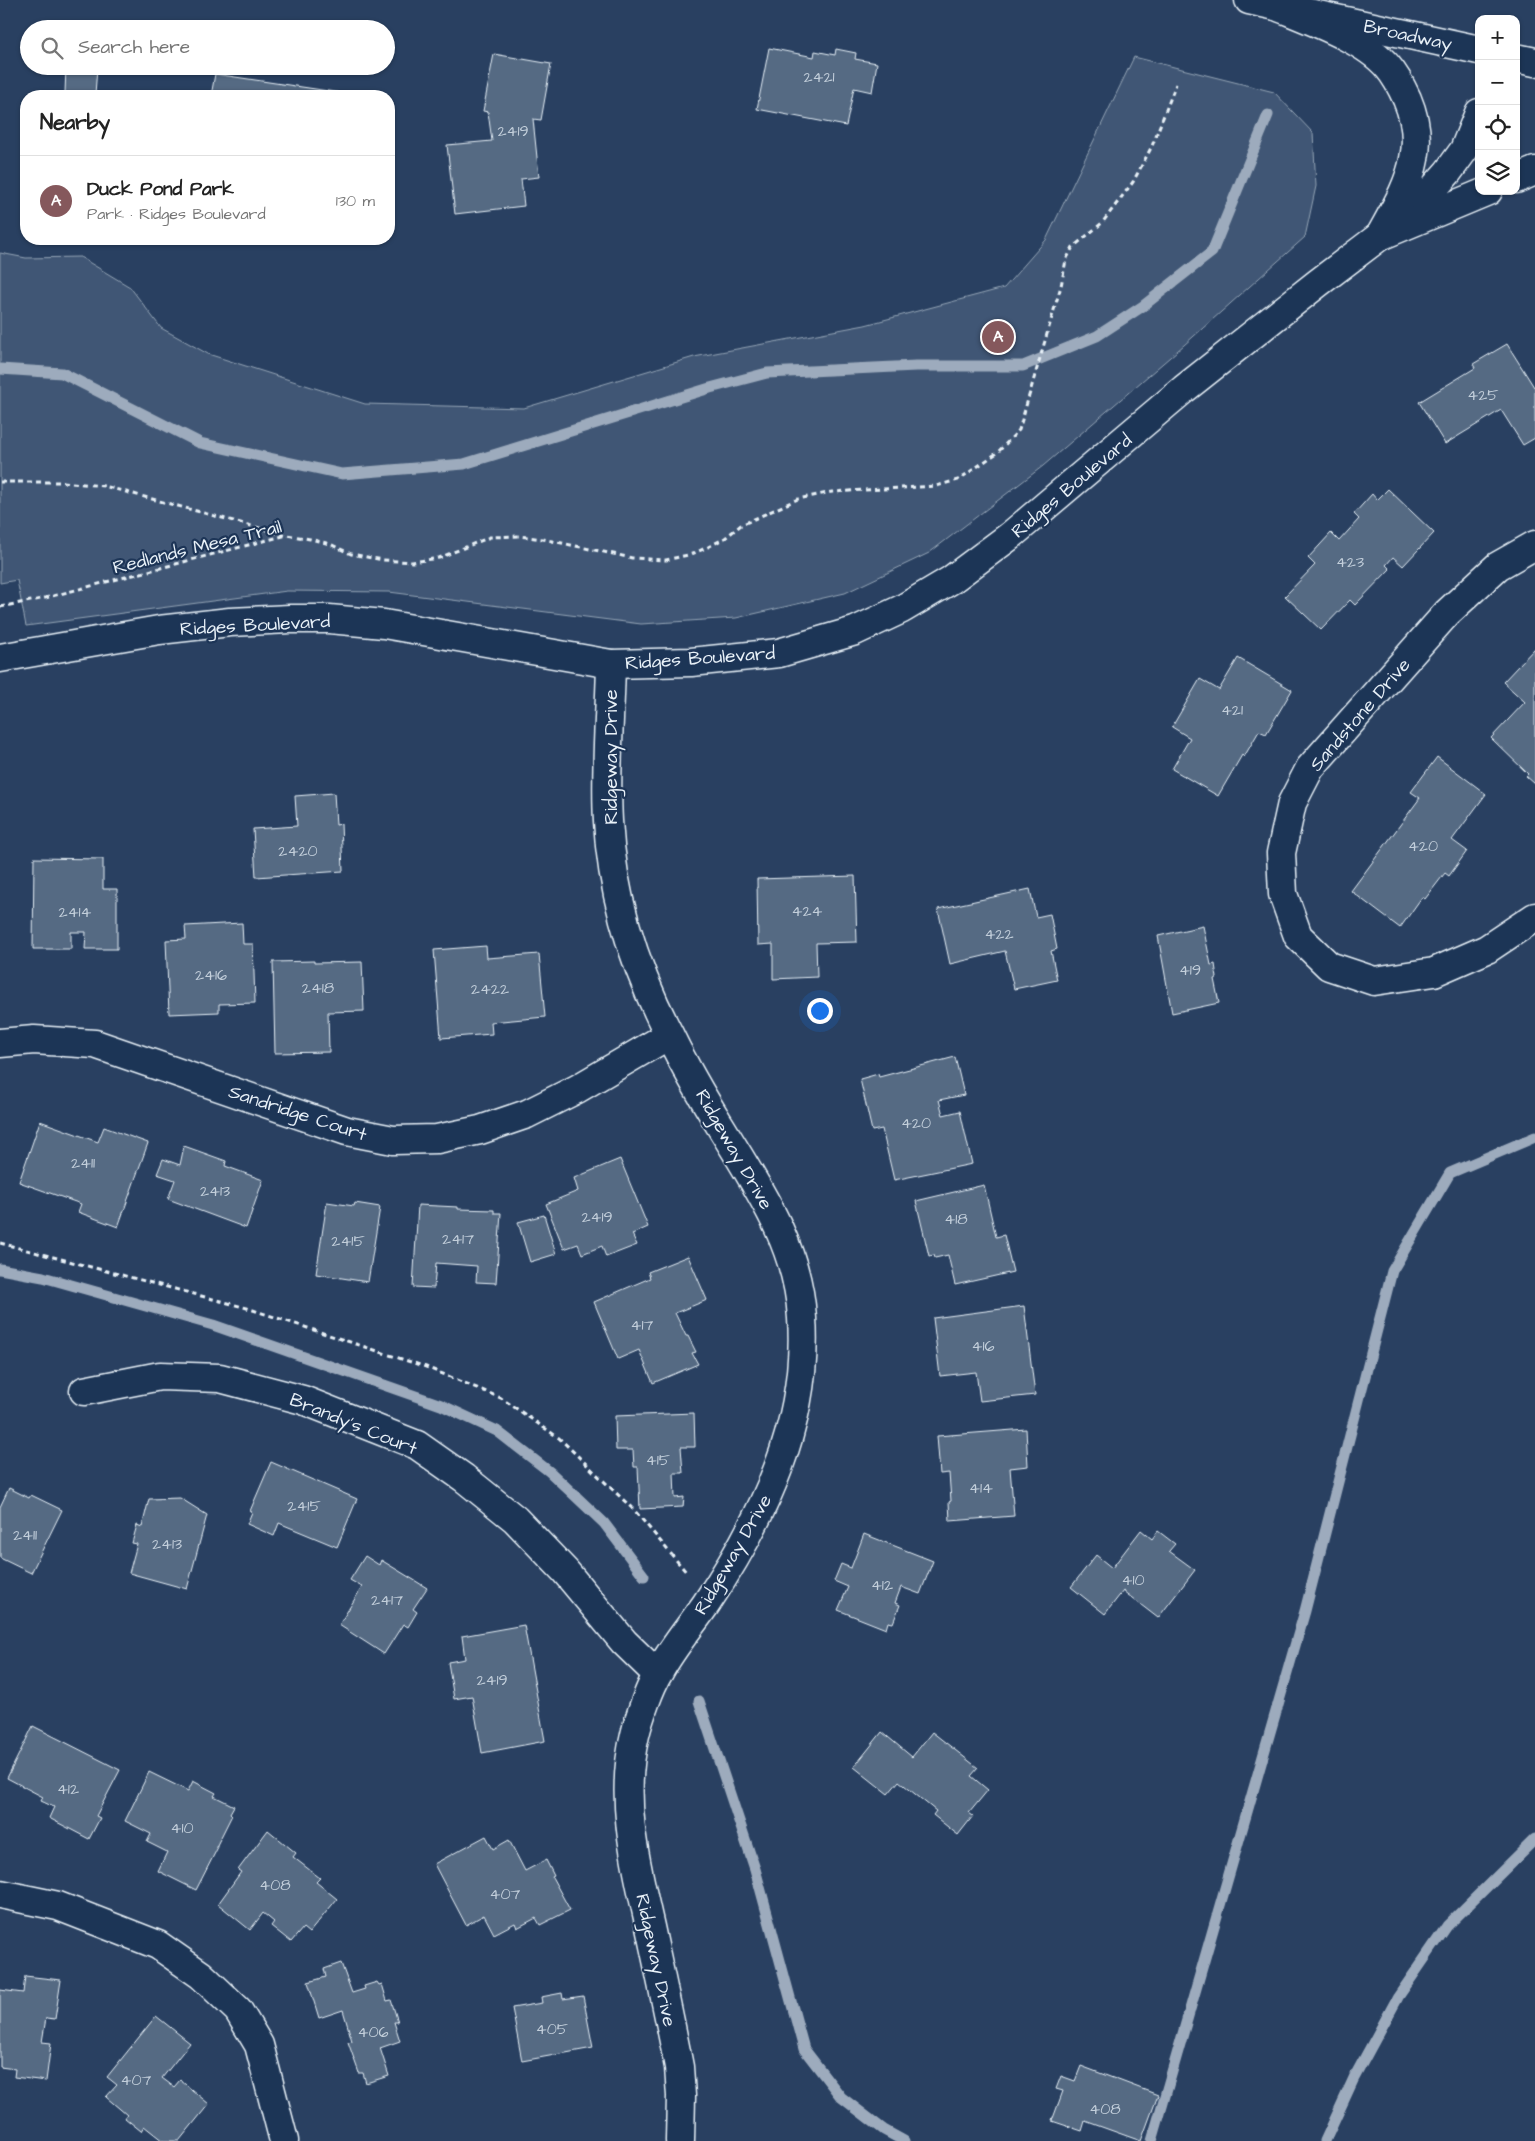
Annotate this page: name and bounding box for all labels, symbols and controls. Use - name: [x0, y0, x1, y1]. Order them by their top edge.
- street label: Broadway: [1361, 13, 1455, 59]
- map controls: [1475, 15, 1520, 195]
- button: +: [1475, 15, 1520, 60]
- search box: [20, 20, 395, 75]
- icon: search: [38, 34, 66, 62]
- text: Search here: [78, 34, 190, 61]
- button: −: [1475, 60, 1520, 105]
- house number: 2421: [803, 66, 835, 88]
- button: locate: [1475, 105, 1520, 150]
- text: Nearby: [40, 108, 110, 137]
- house number: 2419: [497, 120, 529, 142]
- button: layers: [1475, 150, 1520, 195]
- text: Duck Pond Park: [87, 176, 234, 203]
- text: A: [51, 190, 61, 212]
- text: 130 m: [336, 190, 375, 212]
- text: Park · Ridges Boulevard: [87, 203, 266, 225]
- pin: A: [982, 318, 1014, 356]
- house number: 425: [1467, 384, 1499, 406]
- street label: Ridges Boulevard: [1006, 427, 1139, 546]
- street label: Redlands Mesa Trail: [110, 513, 285, 582]
- house number: 423: [1336, 551, 1364, 573]
- street label: Ridges Boulevard: [179, 608, 331, 644]
- street label: Ridges Boulevard: [624, 640, 776, 678]
- street label: Sandstone Drive: [1303, 652, 1417, 778]
- street label: Ridgeway Drive: [598, 689, 626, 825]
- house number: 421: [1221, 699, 1243, 721]
- house number: 420: [1408, 835, 1438, 857]
- house number: 2420: [278, 840, 318, 862]
- house number: 424: [792, 900, 823, 922]
- house number: 2414: [59, 901, 92, 923]
- house number: 422: [984, 923, 1014, 945]
- house number: 419: [1179, 959, 1201, 981]
- house number: 2416: [195, 964, 227, 986]
- house number: 2418: [302, 977, 334, 999]
- house number: 2422: [471, 978, 509, 1000]
- your location: [807, 998, 833, 1024]
- street label: Sandridge Court: [225, 1078, 370, 1150]
- street label: Ridgeway Drive: [687, 1084, 779, 1216]
- house number: 420: [901, 1112, 931, 1134]
- house number: 2411: [71, 1152, 95, 1174]
- house number: 2413: [200, 1180, 230, 1202]
- house number: 2419: [581, 1206, 613, 1228]
- house number: 418: [944, 1208, 968, 1230]
- house number: 2417: [442, 1228, 474, 1250]
- house number: 2415: [331, 1230, 365, 1252]
- house number: 417: [631, 1314, 654, 1336]
- house number: 416: [972, 1335, 994, 1357]
- street label: Brandy's Court: [285, 1386, 422, 1463]
- house number: 415: [646, 1449, 671, 1471]
- house number: 414: [969, 1477, 993, 1499]
- street label: Ridgeway Drive: [688, 1489, 780, 1621]
- house number: 2415: [287, 1495, 321, 1517]
- house number: 2411: [13, 1524, 37, 1546]
- house number: 2413: [152, 1533, 182, 1555]
- house number: 410: [1121, 1569, 1145, 1591]
- house number: 412: [871, 1574, 893, 1596]
- house number: 2417: [371, 1589, 403, 1611]
- house number: 2419: [476, 1669, 508, 1691]
- house number: 412: [57, 1778, 79, 1800]
- house number: 410: [170, 1817, 194, 1839]
- house number: 408: [259, 1874, 291, 1896]
- house number: 407: [490, 1883, 521, 1905]
- street label: Ridgeway Drive: [627, 1891, 683, 2029]
- house number: 405: [536, 2018, 569, 2040]
- house number: 406: [357, 2021, 389, 2043]
- house number: 407: [121, 2069, 152, 2091]
- house number: 408: [1089, 2098, 1121, 2120]

